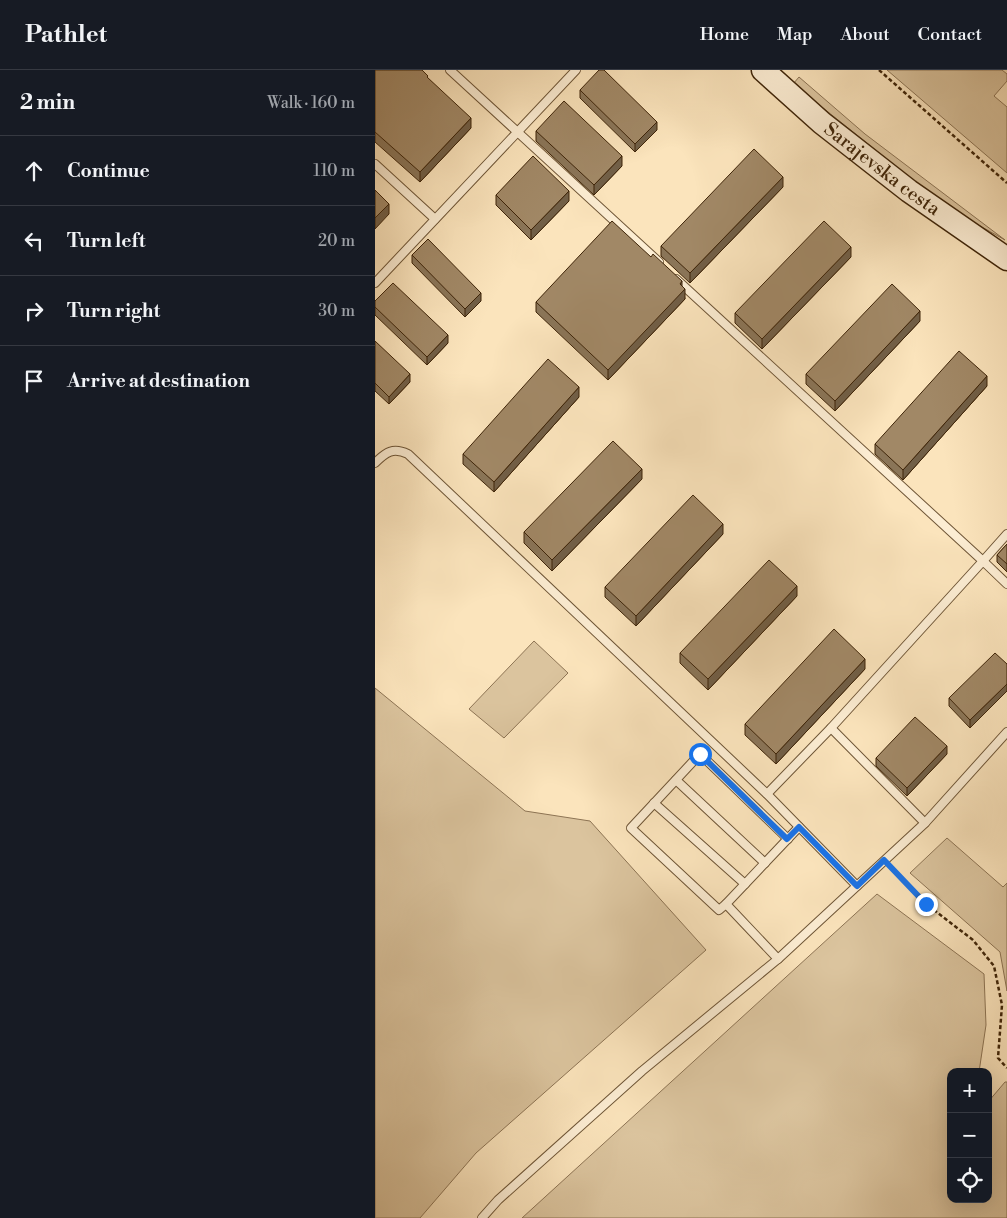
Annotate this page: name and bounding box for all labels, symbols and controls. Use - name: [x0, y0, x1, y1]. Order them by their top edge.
- text: Pathlet: [25, 20, 107, 50]
- text: Home: [700, 23, 749, 46]
- text: Map: [777, 23, 813, 46]
- text: About: [841, 23, 890, 46]
- text: Contact: [918, 23, 982, 46]
- text: 2 min: [20, 90, 75, 116]
- text: Walk · 160 m: [267, 93, 355, 113]
- street label: Sarajevska cesta: [819, 117, 945, 221]
- icon: ahead: [20, 157, 48, 185]
- text: Continue: [67, 159, 150, 183]
- text: 110 m: [313, 161, 355, 181]
- icon: left: [20, 227, 48, 255]
- text: Turn left: [67, 229, 146, 253]
- text: 20 m: [318, 231, 355, 251]
- icon: right: [20, 297, 48, 325]
- text: Turn right: [67, 299, 160, 323]
- text: 30 m: [318, 301, 355, 321]
- icon: arrive: [20, 367, 48, 395]
- text: Arrive at destination: [67, 369, 250, 393]
- route start: [689, 743, 712, 766]
- route end: [915, 893, 938, 916]
- map controls: [947, 1068, 992, 1203]
- button: +: [947, 1068, 992, 1113]
- button: −: [947, 1113, 992, 1158]
- button: locate: [947, 1158, 992, 1203]

